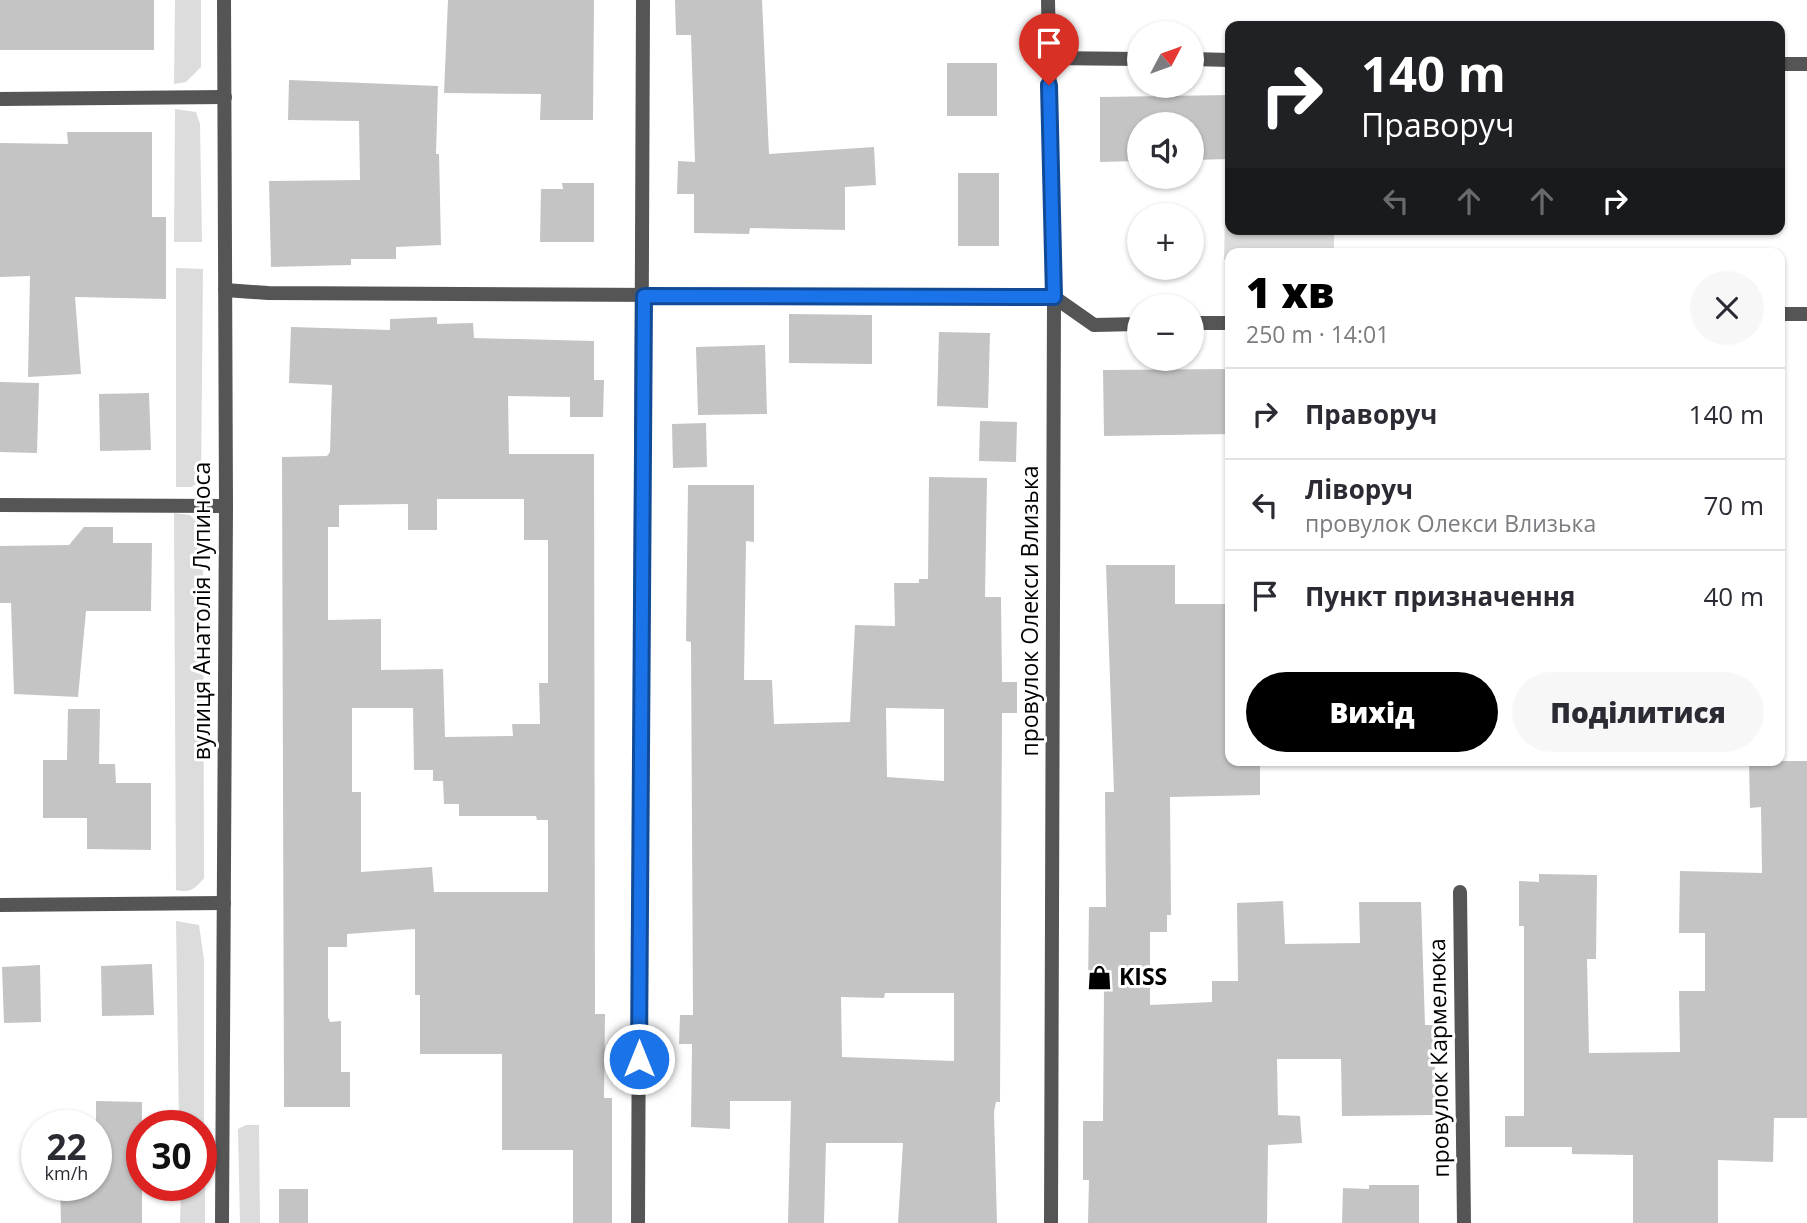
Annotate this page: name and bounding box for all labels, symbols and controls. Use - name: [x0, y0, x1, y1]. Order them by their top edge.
- pin: [1019, 13, 1079, 85]
- north arrow: [1127, 21, 1204, 98]
- map controls: [1127, 21, 1204, 371]
- icon: arrive: [1030, 24, 1068, 62]
- text: 140 m: [1361, 40, 1506, 106]
- icon: right: [1246, 49, 1337, 140]
- text: Праворуч: [1361, 103, 1514, 146]
- button: sound: [1127, 112, 1204, 189]
- icon: left: [1377, 182, 1415, 220]
- icon: ahead: [1450, 182, 1488, 220]
- icon: ahead: [1523, 182, 1561, 220]
- icon: right: [1596, 182, 1634, 220]
- button: +: [1127, 203, 1204, 280]
- text: 1 хв: [1246, 263, 1334, 320]
- button: close: [1690, 271, 1764, 345]
- button: −: [1127, 294, 1204, 371]
- text: 250 m · 14:01: [1246, 318, 1389, 350]
- icon: right: [1246, 395, 1284, 433]
- text: Праворуч: [1305, 396, 1437, 432]
- text: 140 m: [1689, 396, 1764, 432]
- street label: вулиця Анатолія Лупиноса: [185, 462, 217, 760]
- street label: провулок Олекси Влизька: [1013, 465, 1045, 757]
- text: Ліворуч: [1305, 471, 1413, 507]
- icon: left: [1246, 486, 1284, 524]
- text: 70 m: [1703, 487, 1764, 523]
- text: провулок Олекси Влизька: [1305, 507, 1596, 539]
- icon: arrive: [1246, 577, 1284, 615]
- text: Пункт призначення: [1305, 578, 1575, 614]
- text: 40 m: [1703, 578, 1764, 614]
- button: Вихід: [1246, 672, 1498, 752]
- button: Поділитися: [1512, 672, 1764, 752]
- street label: провулок Кармелюка: [1420, 938, 1456, 1178]
- place label: KISS: [1119, 960, 1167, 992]
- shop icon: KISS: [1085, 963, 1113, 991]
- position arrow: [602, 1022, 676, 1096]
- speed limit sign: 30: [126, 1110, 217, 1201]
- text: 22: [46, 1123, 87, 1170]
- text: km/h: [45, 1161, 88, 1185]

